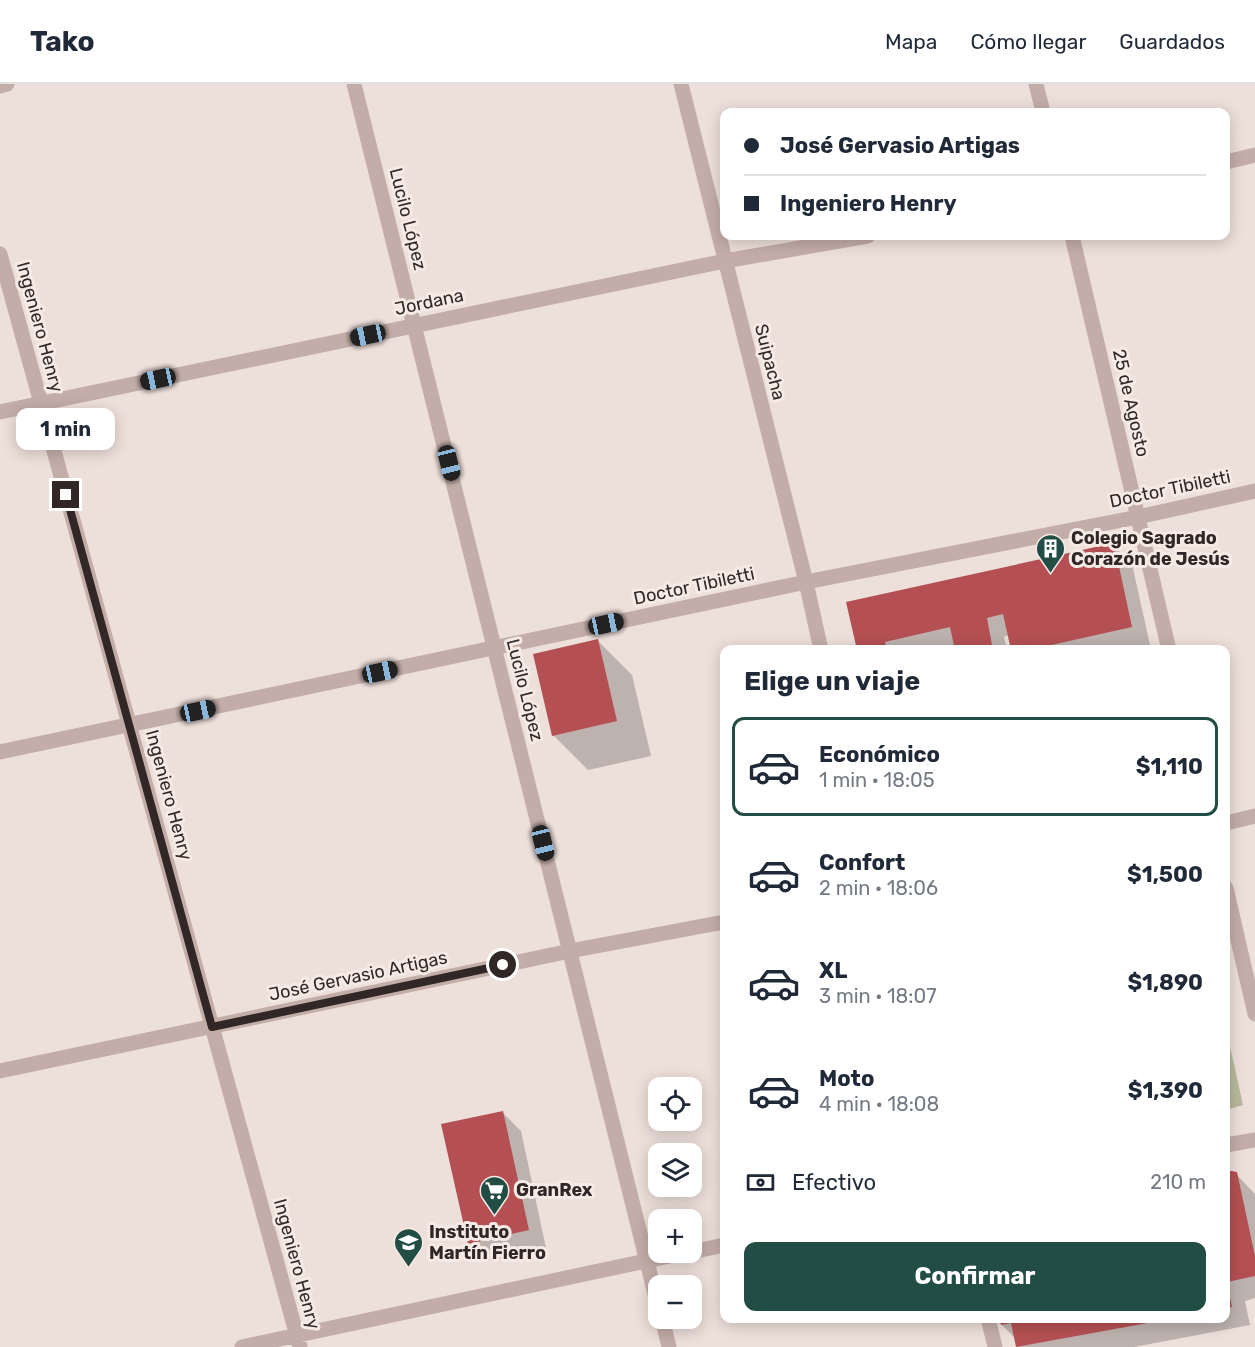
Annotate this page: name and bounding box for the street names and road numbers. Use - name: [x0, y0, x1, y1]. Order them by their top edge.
- street label: Lucilo López: [385, 166, 431, 272]
- street label: Ingeniero Henry: [12, 259, 68, 395]
- street label: Jordana: [393, 284, 465, 320]
- street label: Suipacha: [750, 322, 790, 402]
- street label: 25 de Agosto: [1108, 347, 1154, 459]
- street label: Doctor Tibiletti: [1108, 465, 1232, 513]
- street label: Doctor Tibiletti: [632, 562, 756, 610]
- street label: Lucilo López: [502, 637, 548, 743]
- street label: Ingeniero Henry: [141, 727, 197, 863]
- street label: José Gervasio Artigas: [267, 946, 449, 1006]
- street label: Ingeniero Henry: [269, 1196, 325, 1332]

